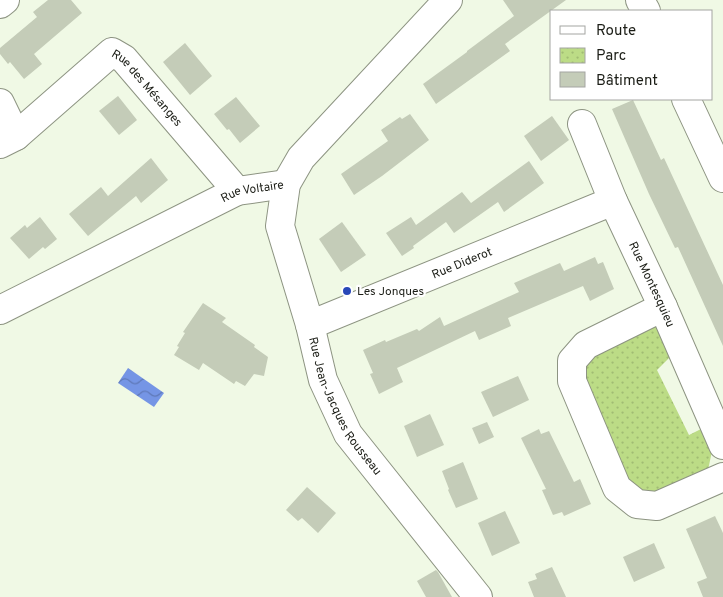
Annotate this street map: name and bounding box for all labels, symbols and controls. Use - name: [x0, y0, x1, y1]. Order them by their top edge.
- legend: [550, 10, 713, 100]
- text: Route: [596, 22, 636, 41]
- street label: Rue des Mésanges: [108, 46, 185, 130]
- text: Parc: [596, 47, 626, 66]
- text: Bâtiment: [596, 72, 658, 91]
- street label: Rue Voltaire: [218, 177, 285, 207]
- street label: Rue Montesquieu: [624, 239, 678, 330]
- street label: Rue Diderot: [430, 244, 495, 283]
- place label: Les Jonques: [357, 284, 424, 300]
- marker: Les Jonques: [341, 285, 353, 297]
- street label: Rue Jean-Jacques Rousseau: [304, 335, 385, 479]

